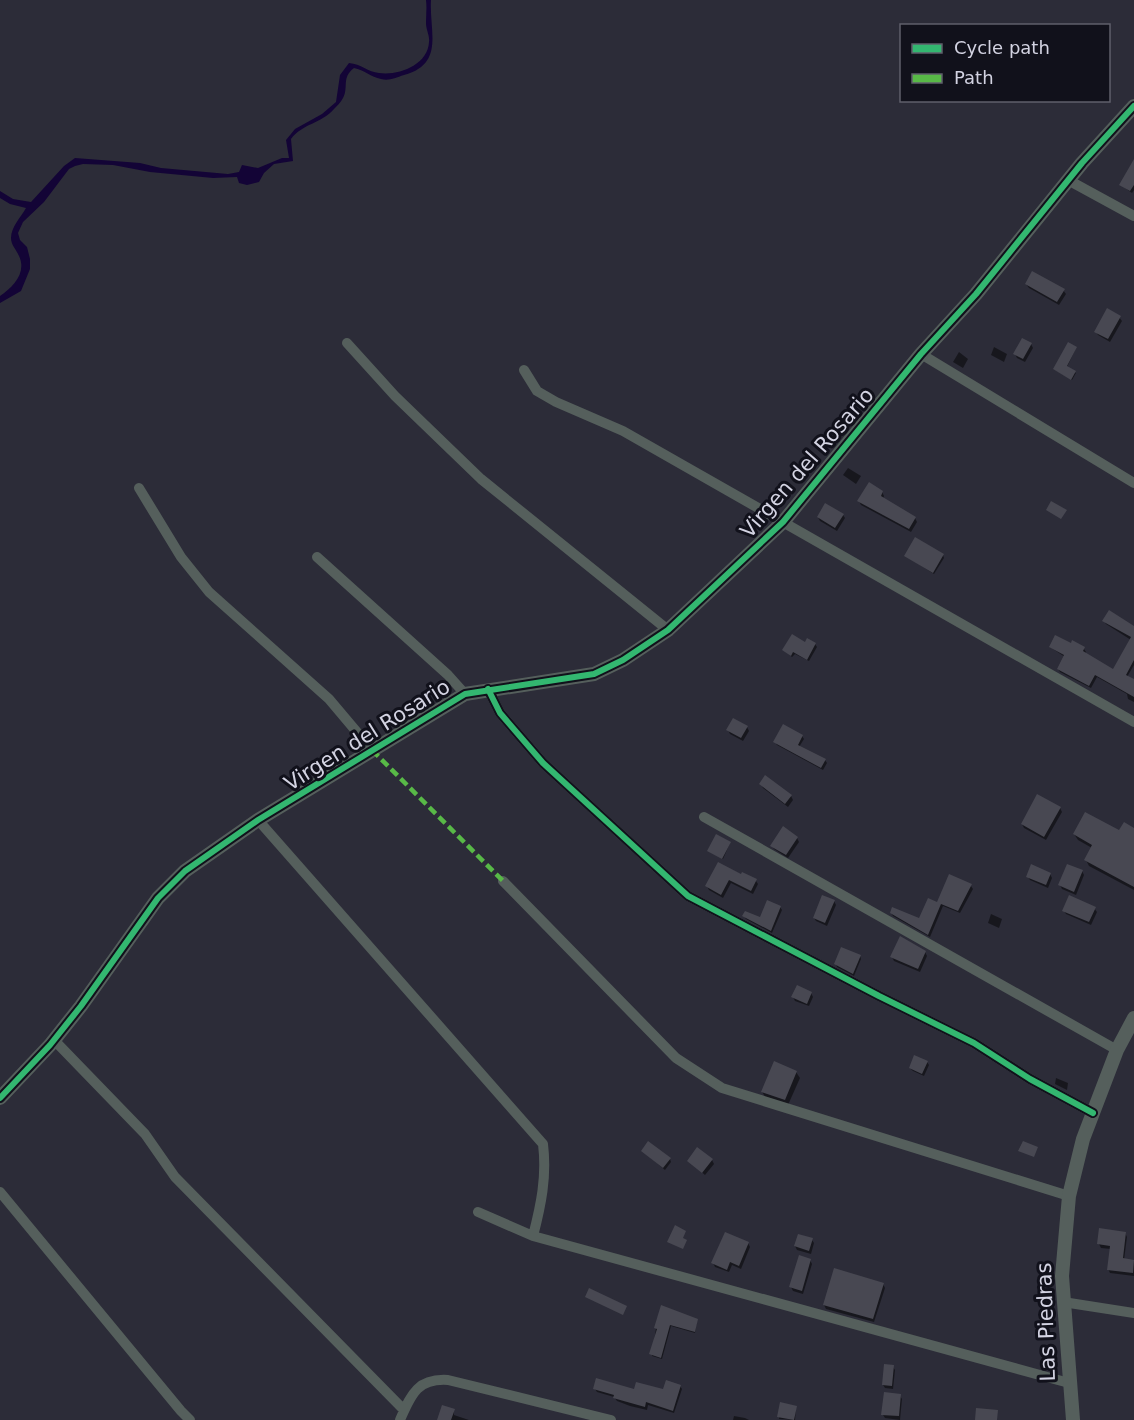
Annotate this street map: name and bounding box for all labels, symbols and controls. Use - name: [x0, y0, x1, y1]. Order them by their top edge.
- legend: [900, 24, 1110, 102]
- text: Cycle path: [954, 37, 1050, 58]
- text: Path: [954, 67, 994, 88]
- street label: Virgen del Rosario: [735, 383, 879, 543]
- street label: Virgen del Rosario: [280, 674, 454, 796]
- street label: Las Piedras: [1032, 1262, 1060, 1382]

